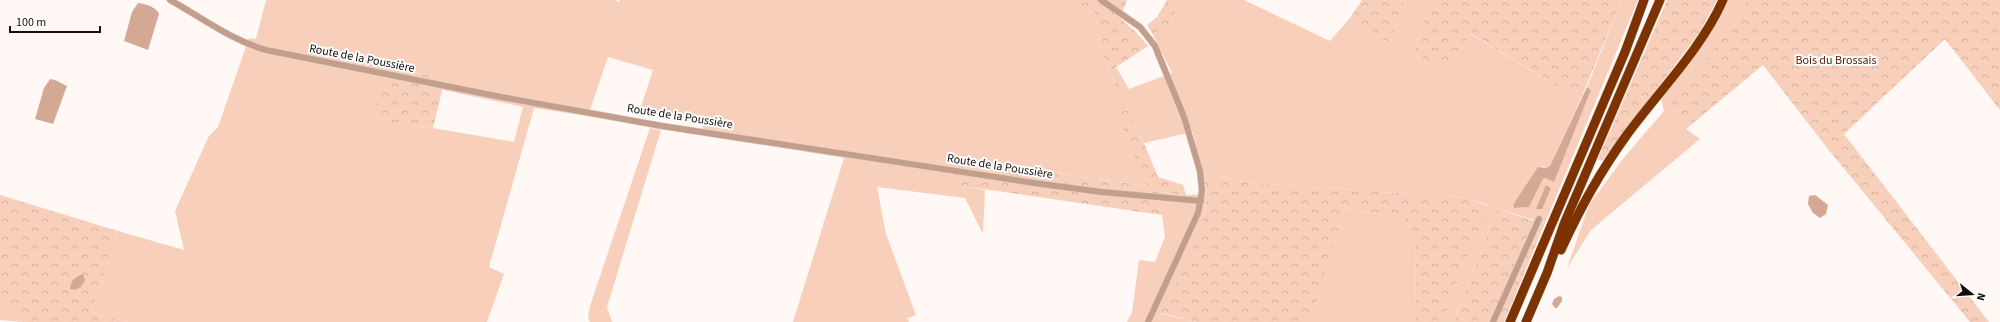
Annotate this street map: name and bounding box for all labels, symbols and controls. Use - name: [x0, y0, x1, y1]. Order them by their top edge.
- scale bar: [10, 8, 100, 34]
- text: 100 m: [16, 14, 46, 31]
- street label: Route de la Poussière: [308, 40, 416, 77]
- park label: Bois du Brossais: [1795, 52, 1877, 69]
- street label: Route de la Poussière: [626, 100, 734, 133]
- street label: Route de la Poussière: [946, 150, 1054, 183]
- north arrow: [1952, 274, 1992, 314]
- text: N: [1973, 291, 1989, 302]

